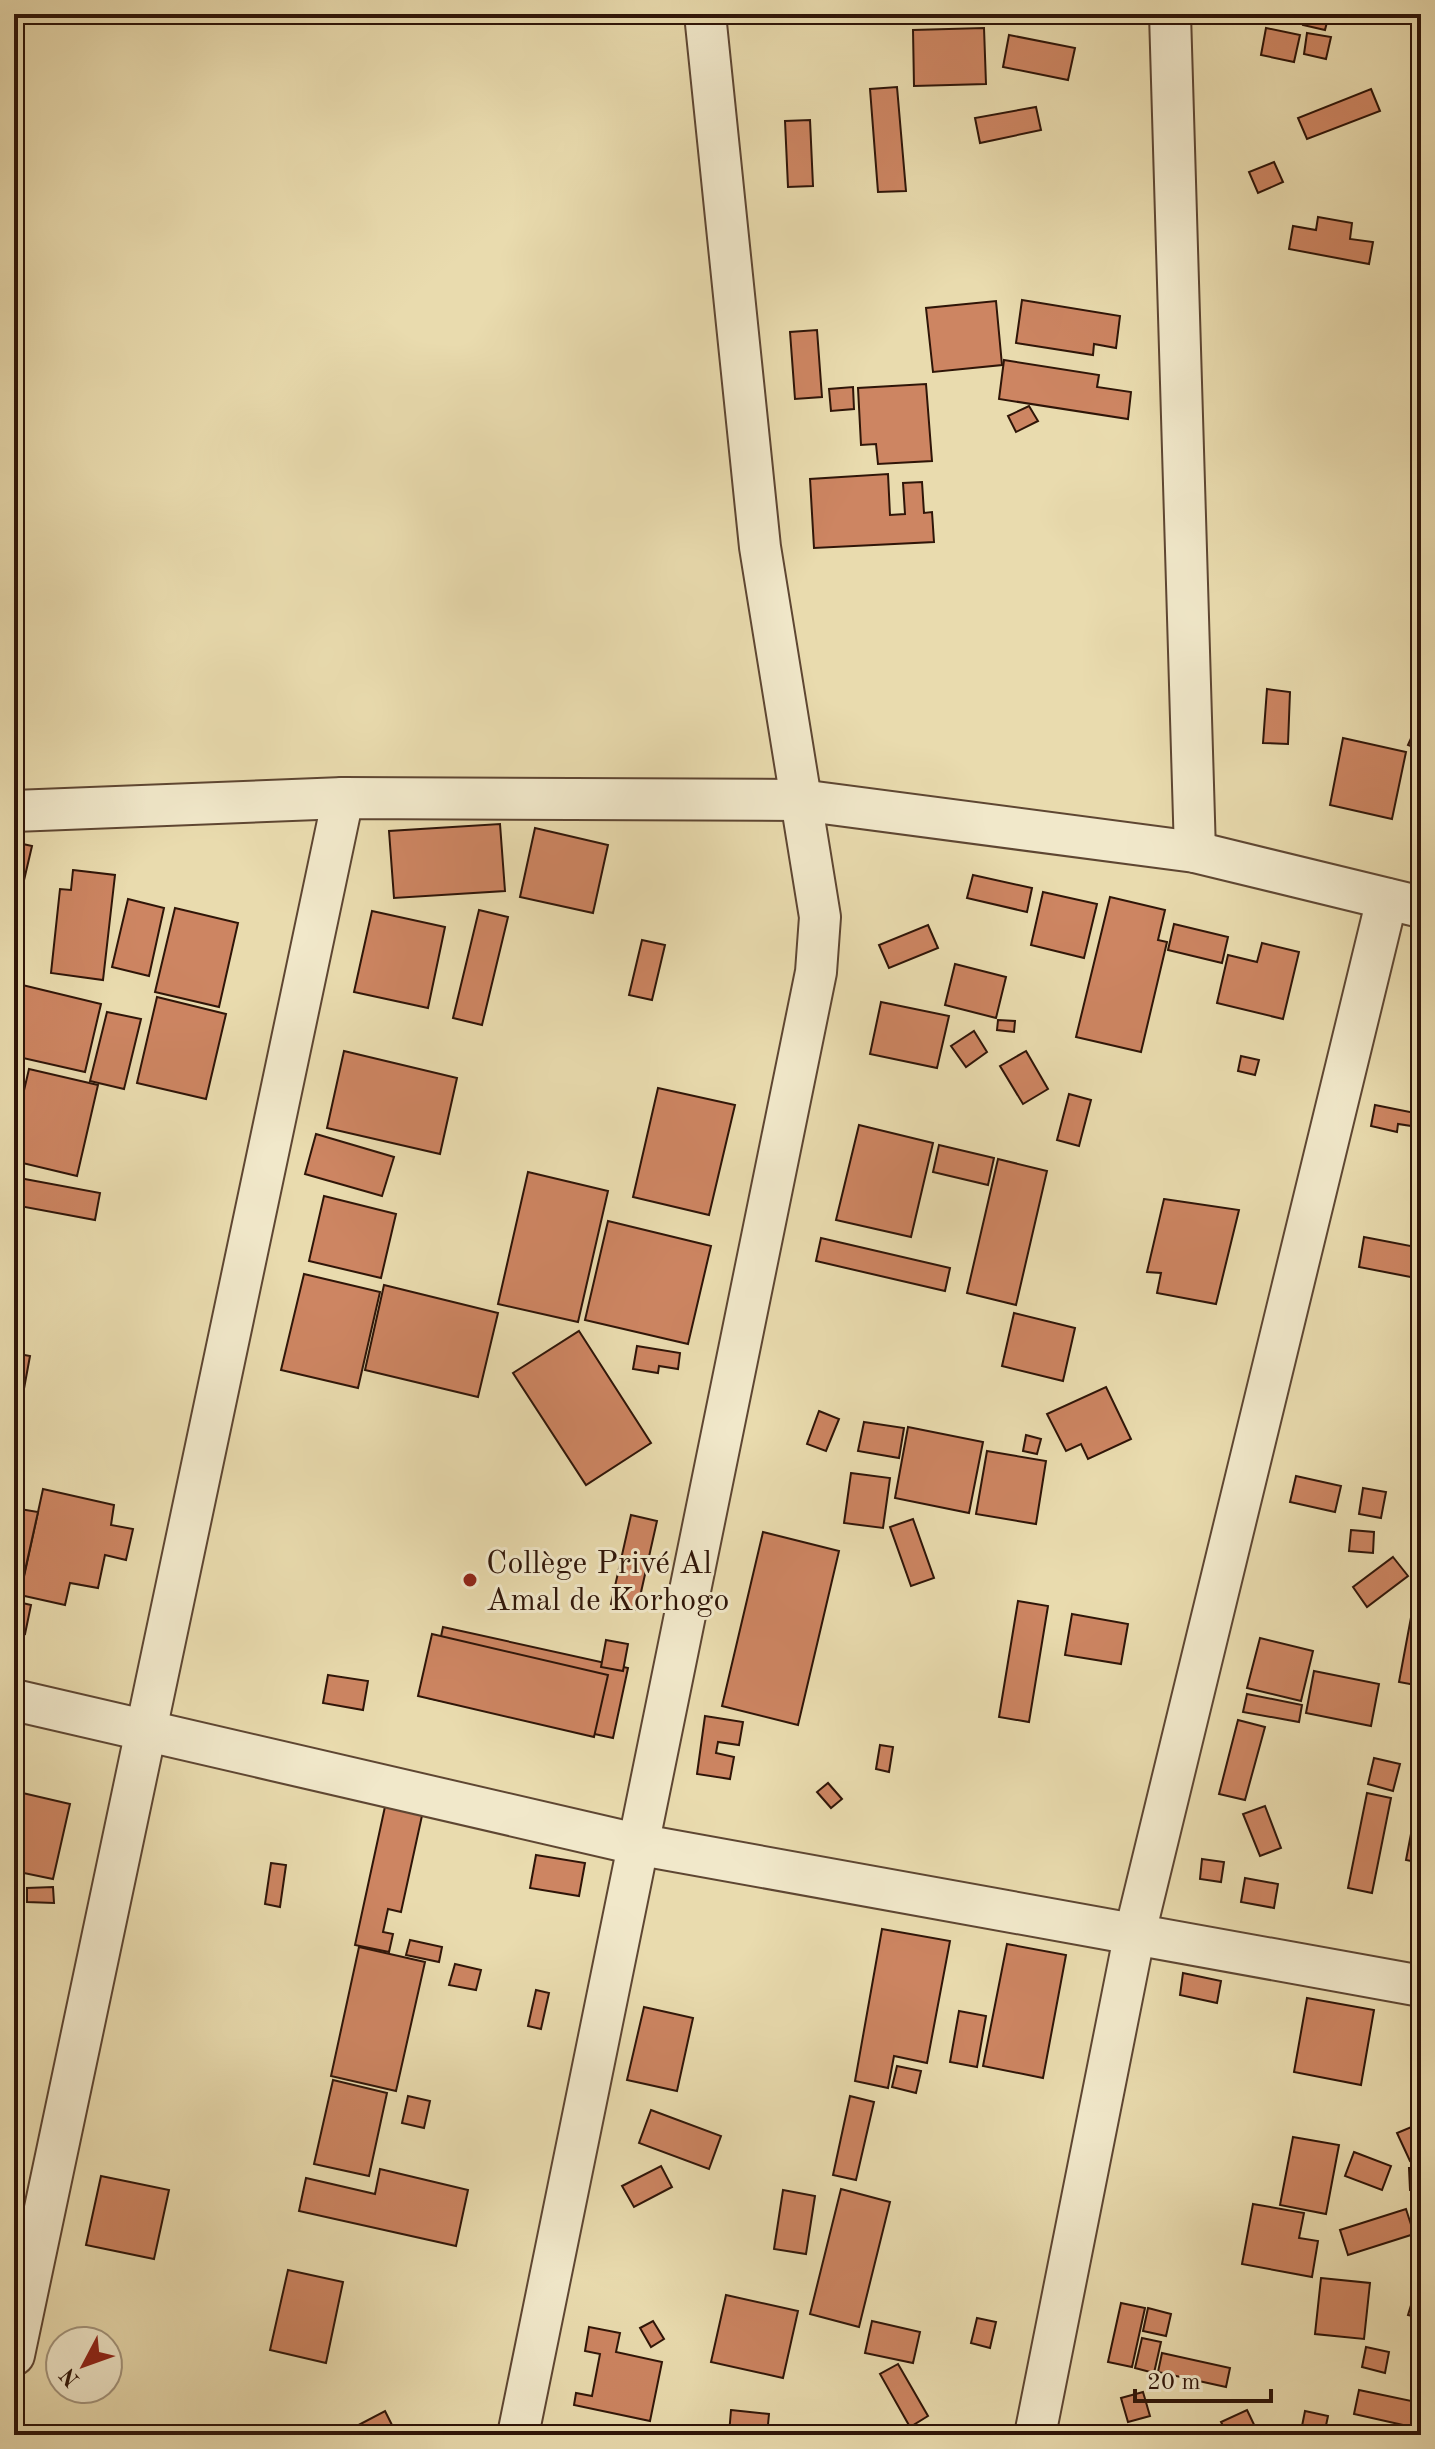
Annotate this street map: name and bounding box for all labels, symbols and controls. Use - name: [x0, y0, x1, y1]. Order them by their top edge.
- place label: Collège Privé Al Amal de Korhogo: [486, 1549, 729, 1618]
- marker: Collège Privé Al Amal de Korhogo: [461, 1571, 479, 1589]
- north arrow: [44, 2325, 124, 2405]
- scale bar: [1135, 2353, 1271, 2403]
- text: N: [56, 2363, 84, 2390]
- text: 20 m: [1147, 2371, 1201, 2395]

